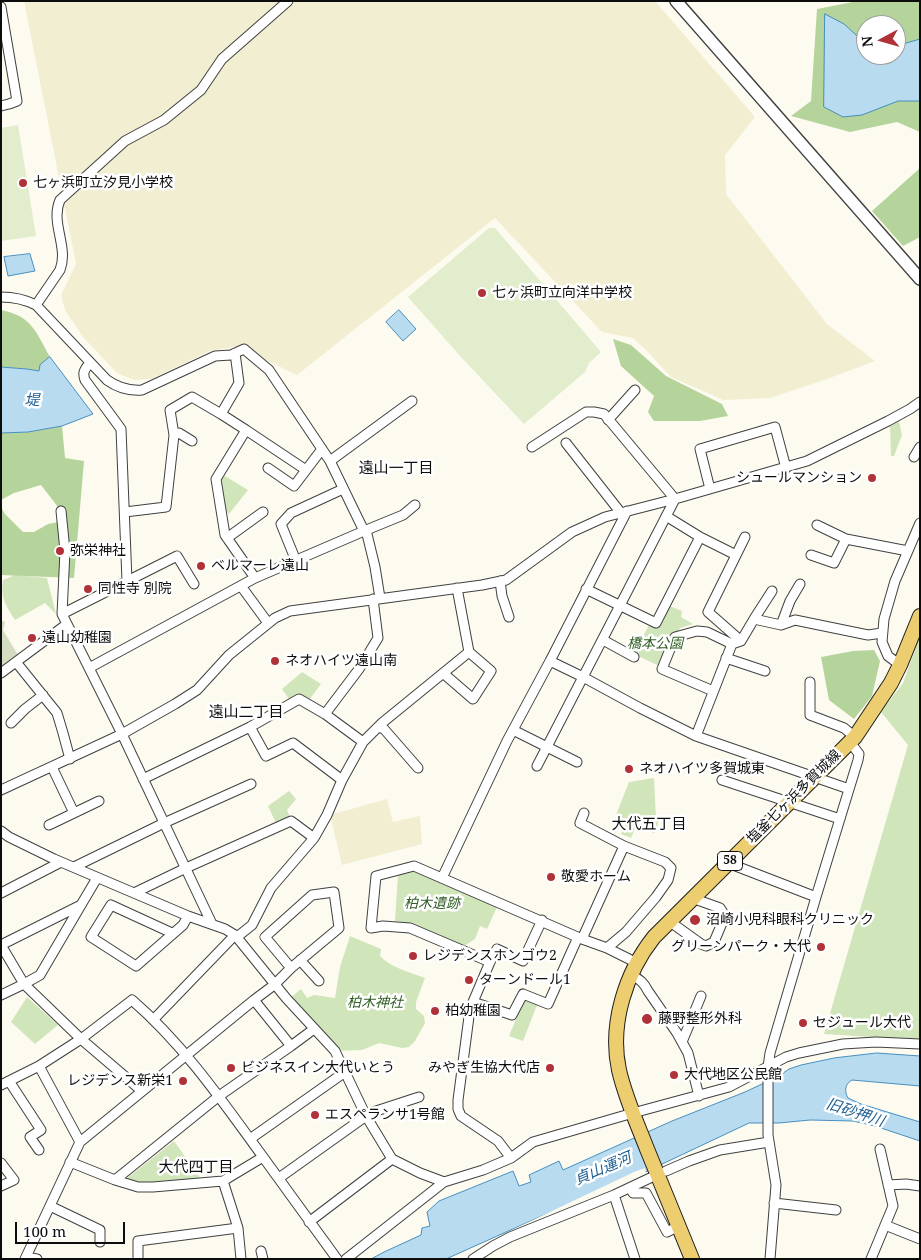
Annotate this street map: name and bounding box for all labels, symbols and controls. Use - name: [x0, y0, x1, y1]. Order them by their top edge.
- north arrow: [856, 15, 906, 65]
- text: N: [857, 35, 877, 48]
- place label: 七ヶ浜町立汐見小学校: [33, 175, 173, 191]
- marker: 七ヶ浜町立汐見小学校: [17, 177, 29, 189]
- place label: 七ヶ浜町立向洋中学校: [492, 285, 632, 301]
- marker: 七ヶ浜町立向洋中学校: [476, 287, 488, 299]
- water label: 堤: [25, 392, 39, 410]
- district label: 遠山一丁目: [359, 460, 433, 478]
- place label: シュールマンション: [736, 470, 862, 486]
- marker: シュールマンション: [866, 472, 878, 484]
- place label: 弥栄神社: [70, 543, 126, 559]
- marker: 弥栄神社: [54, 545, 66, 557]
- place label: ベルマーレ遠山: [211, 558, 309, 574]
- marker: ベルマーレ遠山: [195, 560, 207, 572]
- place label: 同性寺 別院: [98, 581, 172, 597]
- marker: 同性寺 別院: [82, 583, 94, 595]
- place label: 遠山幼稚園: [42, 630, 112, 646]
- marker: 遠山幼稚園: [26, 632, 38, 644]
- park label: 橋本公園: [627, 636, 683, 652]
- place label: ネオハイツ遠山南: [285, 653, 397, 669]
- marker: ネオハイツ遠山南: [269, 655, 281, 667]
- district label: 遠山二丁目: [209, 704, 283, 722]
- street label: 塩釜七ヶ浜多賀城線: [744, 747, 844, 847]
- place label: ネオハイツ多賀城東: [639, 761, 765, 777]
- marker: ネオハイツ多賀城東: [623, 763, 635, 775]
- district label: 大代五丁目: [612, 816, 686, 834]
- road number: 58: [718, 851, 742, 870]
- place label: 敬愛ホーム: [561, 869, 631, 885]
- marker: 敬愛ホーム: [545, 871, 557, 883]
- park label: 柏木遺跡: [404, 896, 460, 912]
- place label: 沼崎小児科眼科クリニック: [706, 912, 874, 928]
- marker: 沼崎小児科眼科クリニック: [688, 913, 702, 927]
- place label: グリーンパーク・大代: [671, 939, 811, 955]
- marker: グリーンパーク・大代: [815, 941, 827, 953]
- place label: レジデンスホンゴウ2: [423, 948, 557, 964]
- marker: レジデンスホンゴウ2: [407, 950, 419, 962]
- place label: ターンドール1: [479, 972, 571, 988]
- marker: ターンドール1: [463, 974, 475, 986]
- park label: 柏木神社: [347, 995, 403, 1011]
- place label: 柏幼稚園: [445, 1003, 501, 1019]
- marker: 柏幼稚園: [429, 1005, 441, 1017]
- place label: 藤野整形外科: [658, 1011, 742, 1027]
- marker: 藤野整形外科: [640, 1012, 654, 1026]
- place label: セジュール大代: [813, 1015, 911, 1031]
- marker: セジュール大代: [797, 1017, 809, 1029]
- place label: ビジネスイン大代いとう: [241, 1060, 395, 1076]
- place label: みやぎ生協大代店: [428, 1060, 540, 1076]
- marker: ビジネスイン大代いとう: [225, 1062, 237, 1074]
- marker: みやぎ生協大代店: [544, 1062, 556, 1074]
- place label: 大代地区公民館: [684, 1067, 782, 1083]
- marker: 大代地区公民館: [668, 1069, 680, 1081]
- place label: レジデンス新栄1: [67, 1073, 173, 1089]
- marker: レジデンス新栄1: [177, 1075, 189, 1087]
- water label: 旧砂押川: [824, 1095, 886, 1131]
- place label: エスペランサ1号館: [325, 1107, 445, 1123]
- marker: エスペランサ1号館: [309, 1109, 321, 1121]
- water label: 貞山運河: [572, 1149, 634, 1189]
- district label: 大代四丁目: [159, 1159, 233, 1177]
- scale bar: [18, 1212, 128, 1244]
- text: 100 m: [23, 1221, 66, 1241]

